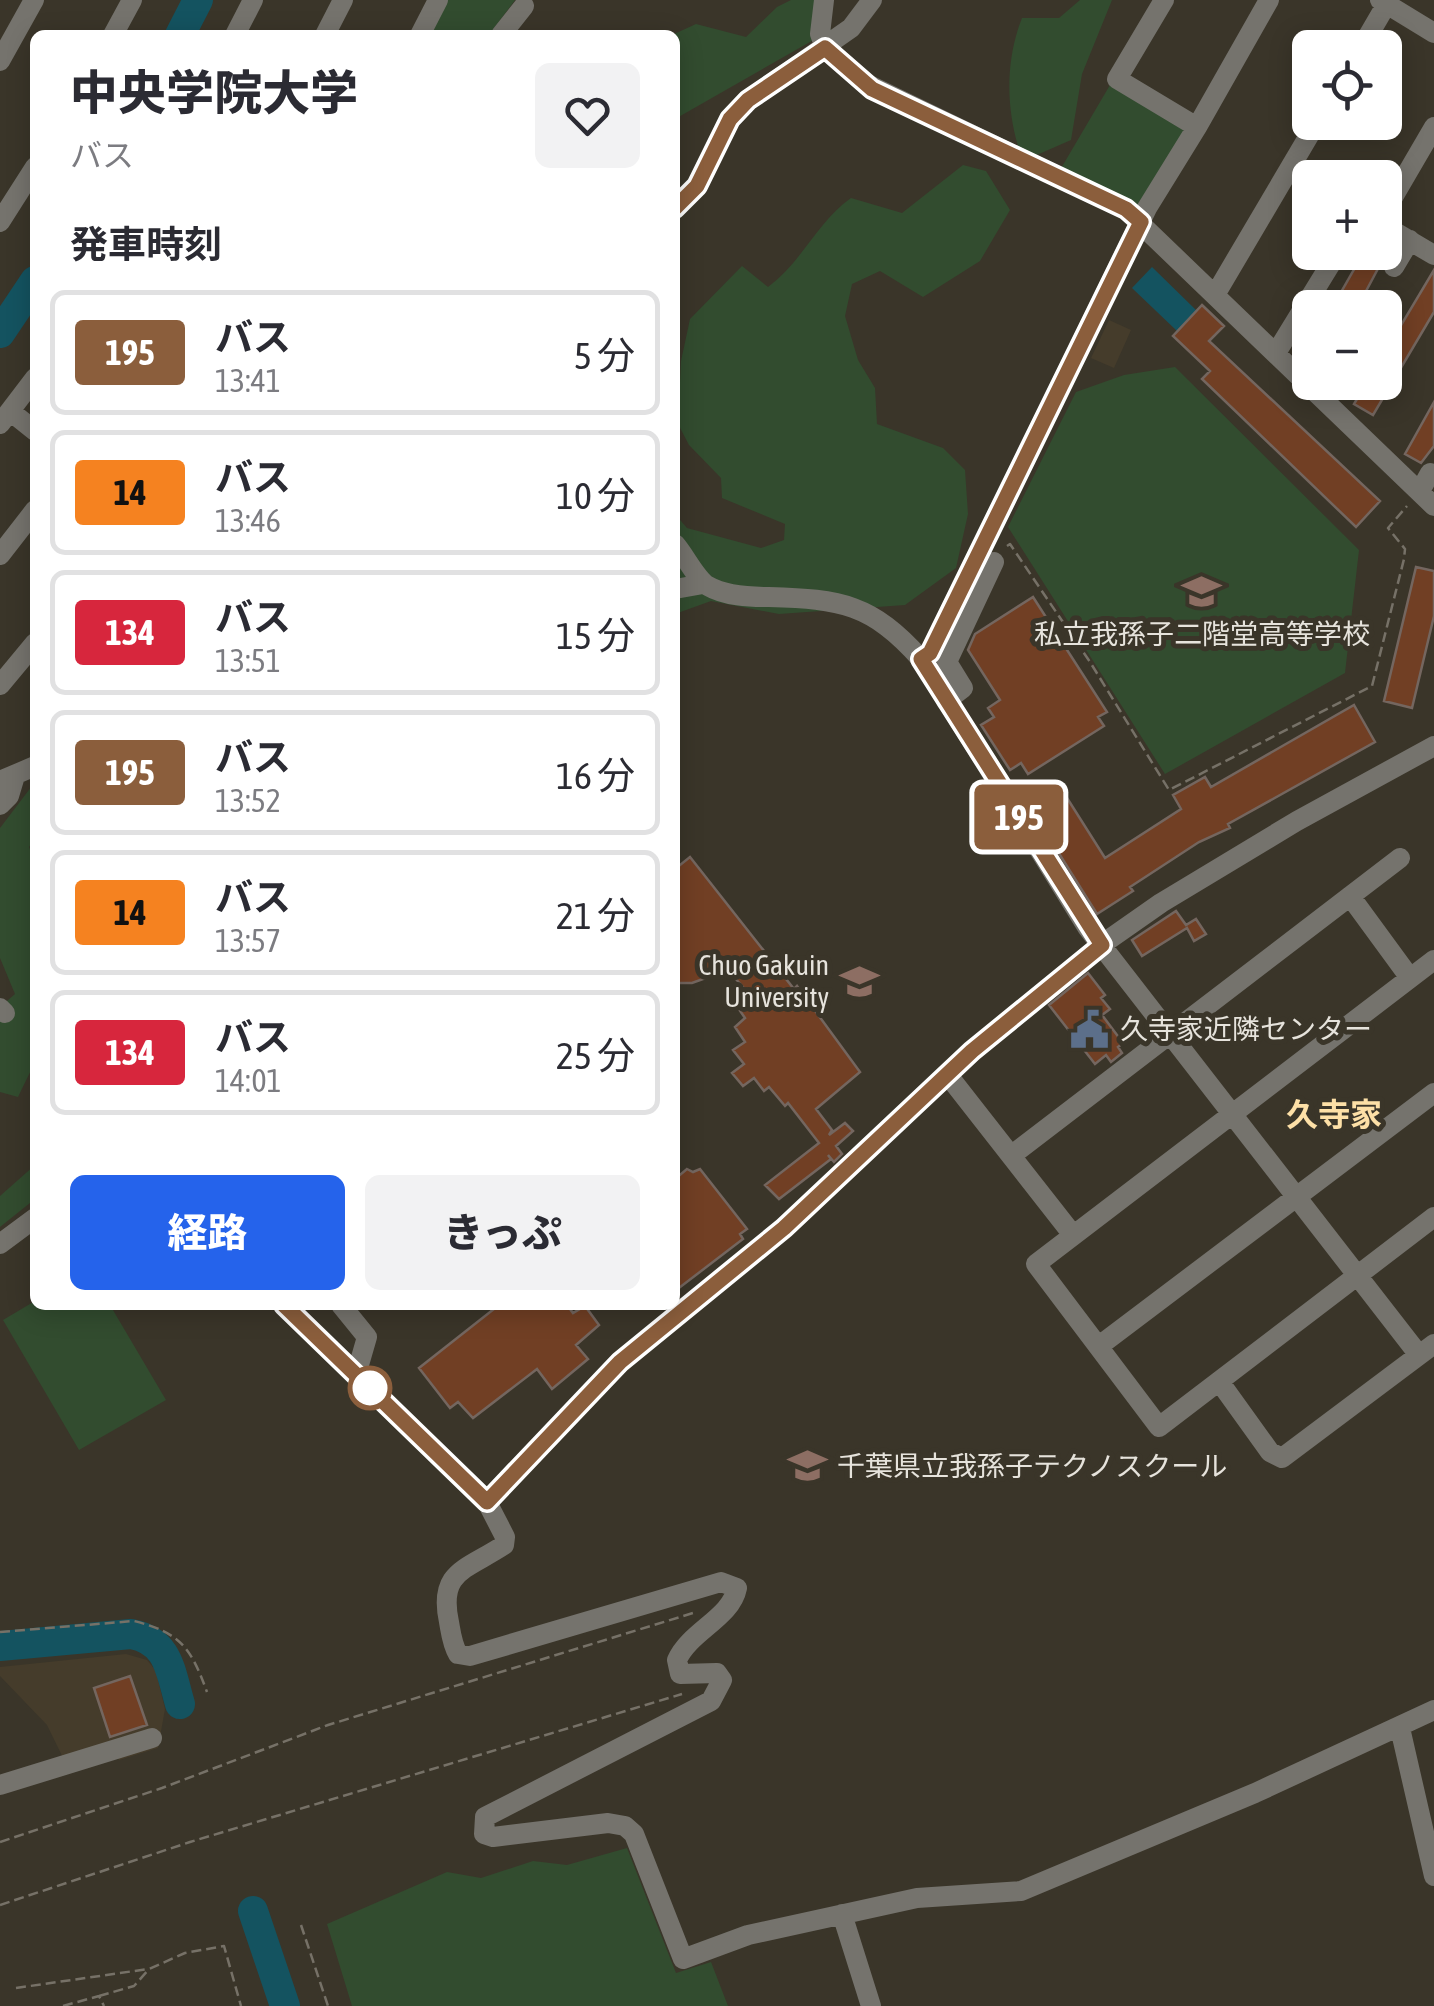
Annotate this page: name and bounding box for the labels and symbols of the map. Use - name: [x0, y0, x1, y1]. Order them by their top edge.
- school or university icon: 私立我孫子二階堂高等学校: [1181, 571, 1223, 613]
- place label: 私立我孫子二階堂高等学校: [1034, 618, 1370, 650]
- line badge: 195: [962, 784, 1076, 850]
- place label: Chuo Gakuin University: [699, 949, 829, 1013]
- school or university icon: Chuo Gakuin University: [838, 960, 880, 1002]
- public building icon: 久寺家近隣センター: [1069, 1008, 1111, 1050]
- place label: 久寺家近隣センター: [1120, 1013, 1372, 1045]
- district label: 久寺家: [1286, 1096, 1382, 1133]
- unlabelled marker: [349, 1367, 391, 1409]
- school or university icon: 千葉県立我孫子テクノスクール: [786, 1445, 828, 1487]
- place label: 千葉県立我孫子テクノスクール: [837, 1450, 1227, 1482]

